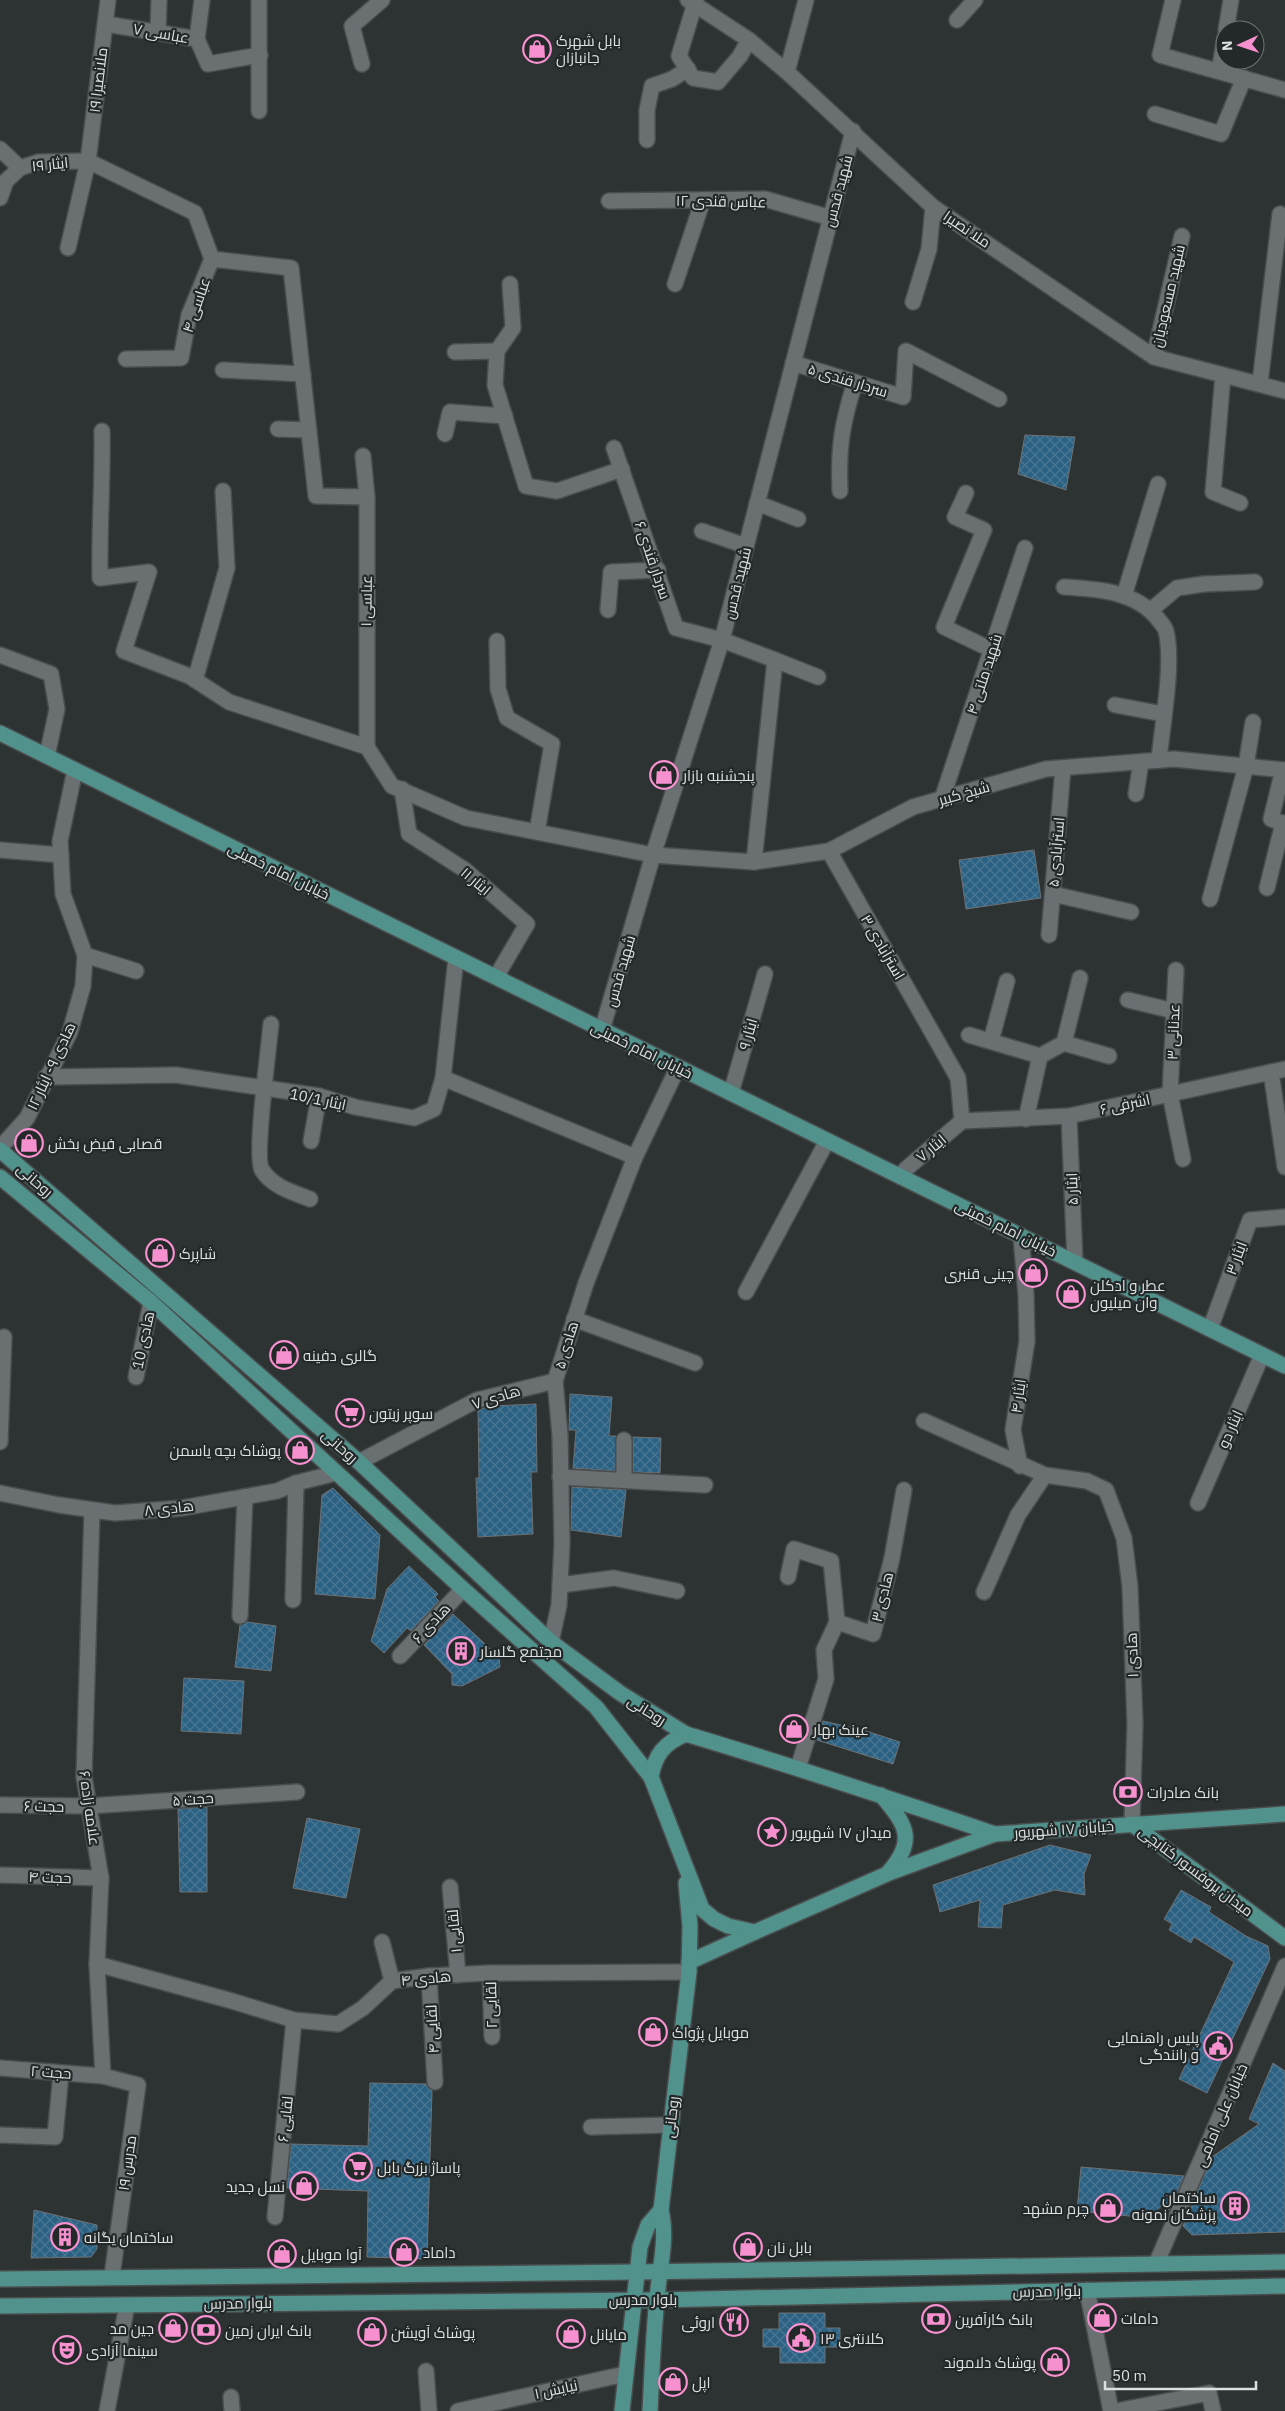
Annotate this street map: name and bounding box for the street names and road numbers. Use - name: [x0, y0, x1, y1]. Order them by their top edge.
- street label: عباسی ۷: [131, 19, 190, 48]
- street label: ملانصیرا ۱۹: [85, 46, 111, 114]
- street label: ایثار ١٩: [31, 153, 69, 175]
- street label: شهید قدس: [819, 153, 858, 229]
- street label: عباس قندی ۱۲: [676, 191, 766, 212]
- street label: ملا نصیرا: [940, 206, 994, 252]
- street label: شهید مسعودیان: [1147, 243, 1190, 349]
- street label: عباسی ۴: [178, 275, 215, 335]
- street label: سردار قندی ۵: [806, 359, 890, 402]
- street label: سردار قندی ۶: [630, 519, 675, 602]
- street label: شهید قدس: [719, 545, 756, 621]
- street label: عباسی ۱: [356, 575, 377, 627]
- street label: شهید ملتی ۴: [962, 631, 1007, 717]
- street label: شیخ کبیر: [935, 777, 992, 812]
- street label: استرآبادی ۵: [1043, 816, 1070, 888]
- street label: خیابان امام خمینی: [225, 838, 333, 905]
- street label: ایثار ۱۱: [457, 863, 495, 899]
- street label: استرآبادی ٣: [856, 911, 909, 984]
- street label: شهید قدس: [601, 933, 640, 1009]
- street label: عدنانی ۳: [1163, 1004, 1184, 1060]
- street label: ایثار ۹: [734, 1016, 762, 1052]
- street label: خیابان امام خمینی: [588, 1017, 696, 1084]
- street label: هادی ۹- ایثار ۱۲: [22, 1019, 81, 1113]
- street label: ایثار 10/1: [288, 1084, 348, 1114]
- street label: اشرفی ۶: [1098, 1089, 1152, 1120]
- street label: ایثار ۷: [912, 1130, 950, 1166]
- street label: روحانی: [12, 1159, 57, 1202]
- street label: ایثار ۵: [1062, 1172, 1082, 1206]
- street label: خیابان امام خمینی: [952, 1195, 1060, 1262]
- street label: ایثار ۳: [1221, 1239, 1251, 1277]
- street label: هادی 10: [128, 1309, 159, 1371]
- street label: هادی ۵: [550, 1319, 583, 1371]
- street label: ایثار ۴: [1006, 1378, 1030, 1414]
- street label: هادی ۷: [469, 1381, 523, 1414]
- street label: ایثار دو: [1213, 1407, 1247, 1451]
- street label: روحانی: [317, 1425, 362, 1468]
- street label: هادی ۸: [143, 1496, 195, 1521]
- street label: هادی ۳: [867, 1570, 898, 1624]
- street label: هادی ۶: [408, 1599, 455, 1648]
- street label: هادی ۱: [1122, 1632, 1143, 1678]
- street label: روحانی: [624, 1691, 670, 1730]
- street label: علامه زاده ۶: [75, 1769, 105, 1847]
- street label: حجت ۵: [172, 1788, 214, 1810]
- street label: حجت ۶: [24, 1796, 64, 1816]
- street label: خیابان ۱۷ شهریور: [1012, 1816, 1115, 1843]
- street label: میدان پروفسور کتابچی: [1134, 1822, 1257, 1921]
- street label: حجت ۴: [28, 1867, 72, 1887]
- street label: لقایی ۱: [443, 1908, 466, 1954]
- street label: هادی ۴: [400, 1966, 452, 1991]
- street label: لقایی ۲: [481, 1981, 502, 2029]
- street label: لقایی ۴: [421, 2004, 444, 2054]
- street label: خیابان علی امامی: [1191, 2060, 1252, 2170]
- street label: حجت ۲: [30, 2061, 72, 2083]
- street label: لقایی ۶: [273, 2095, 298, 2143]
- street label: روحانی: [659, 2095, 684, 2139]
- street label: مدرس ۱۹: [114, 2134, 141, 2192]
- street label: بلوار مدرس: [1013, 2281, 1081, 2302]
- street label: بلوار مدرس: [609, 2290, 677, 2310]
- street label: بلوار مدرس: [204, 2293, 272, 2314]
- street label: نیایش ۱: [533, 2375, 580, 2404]

